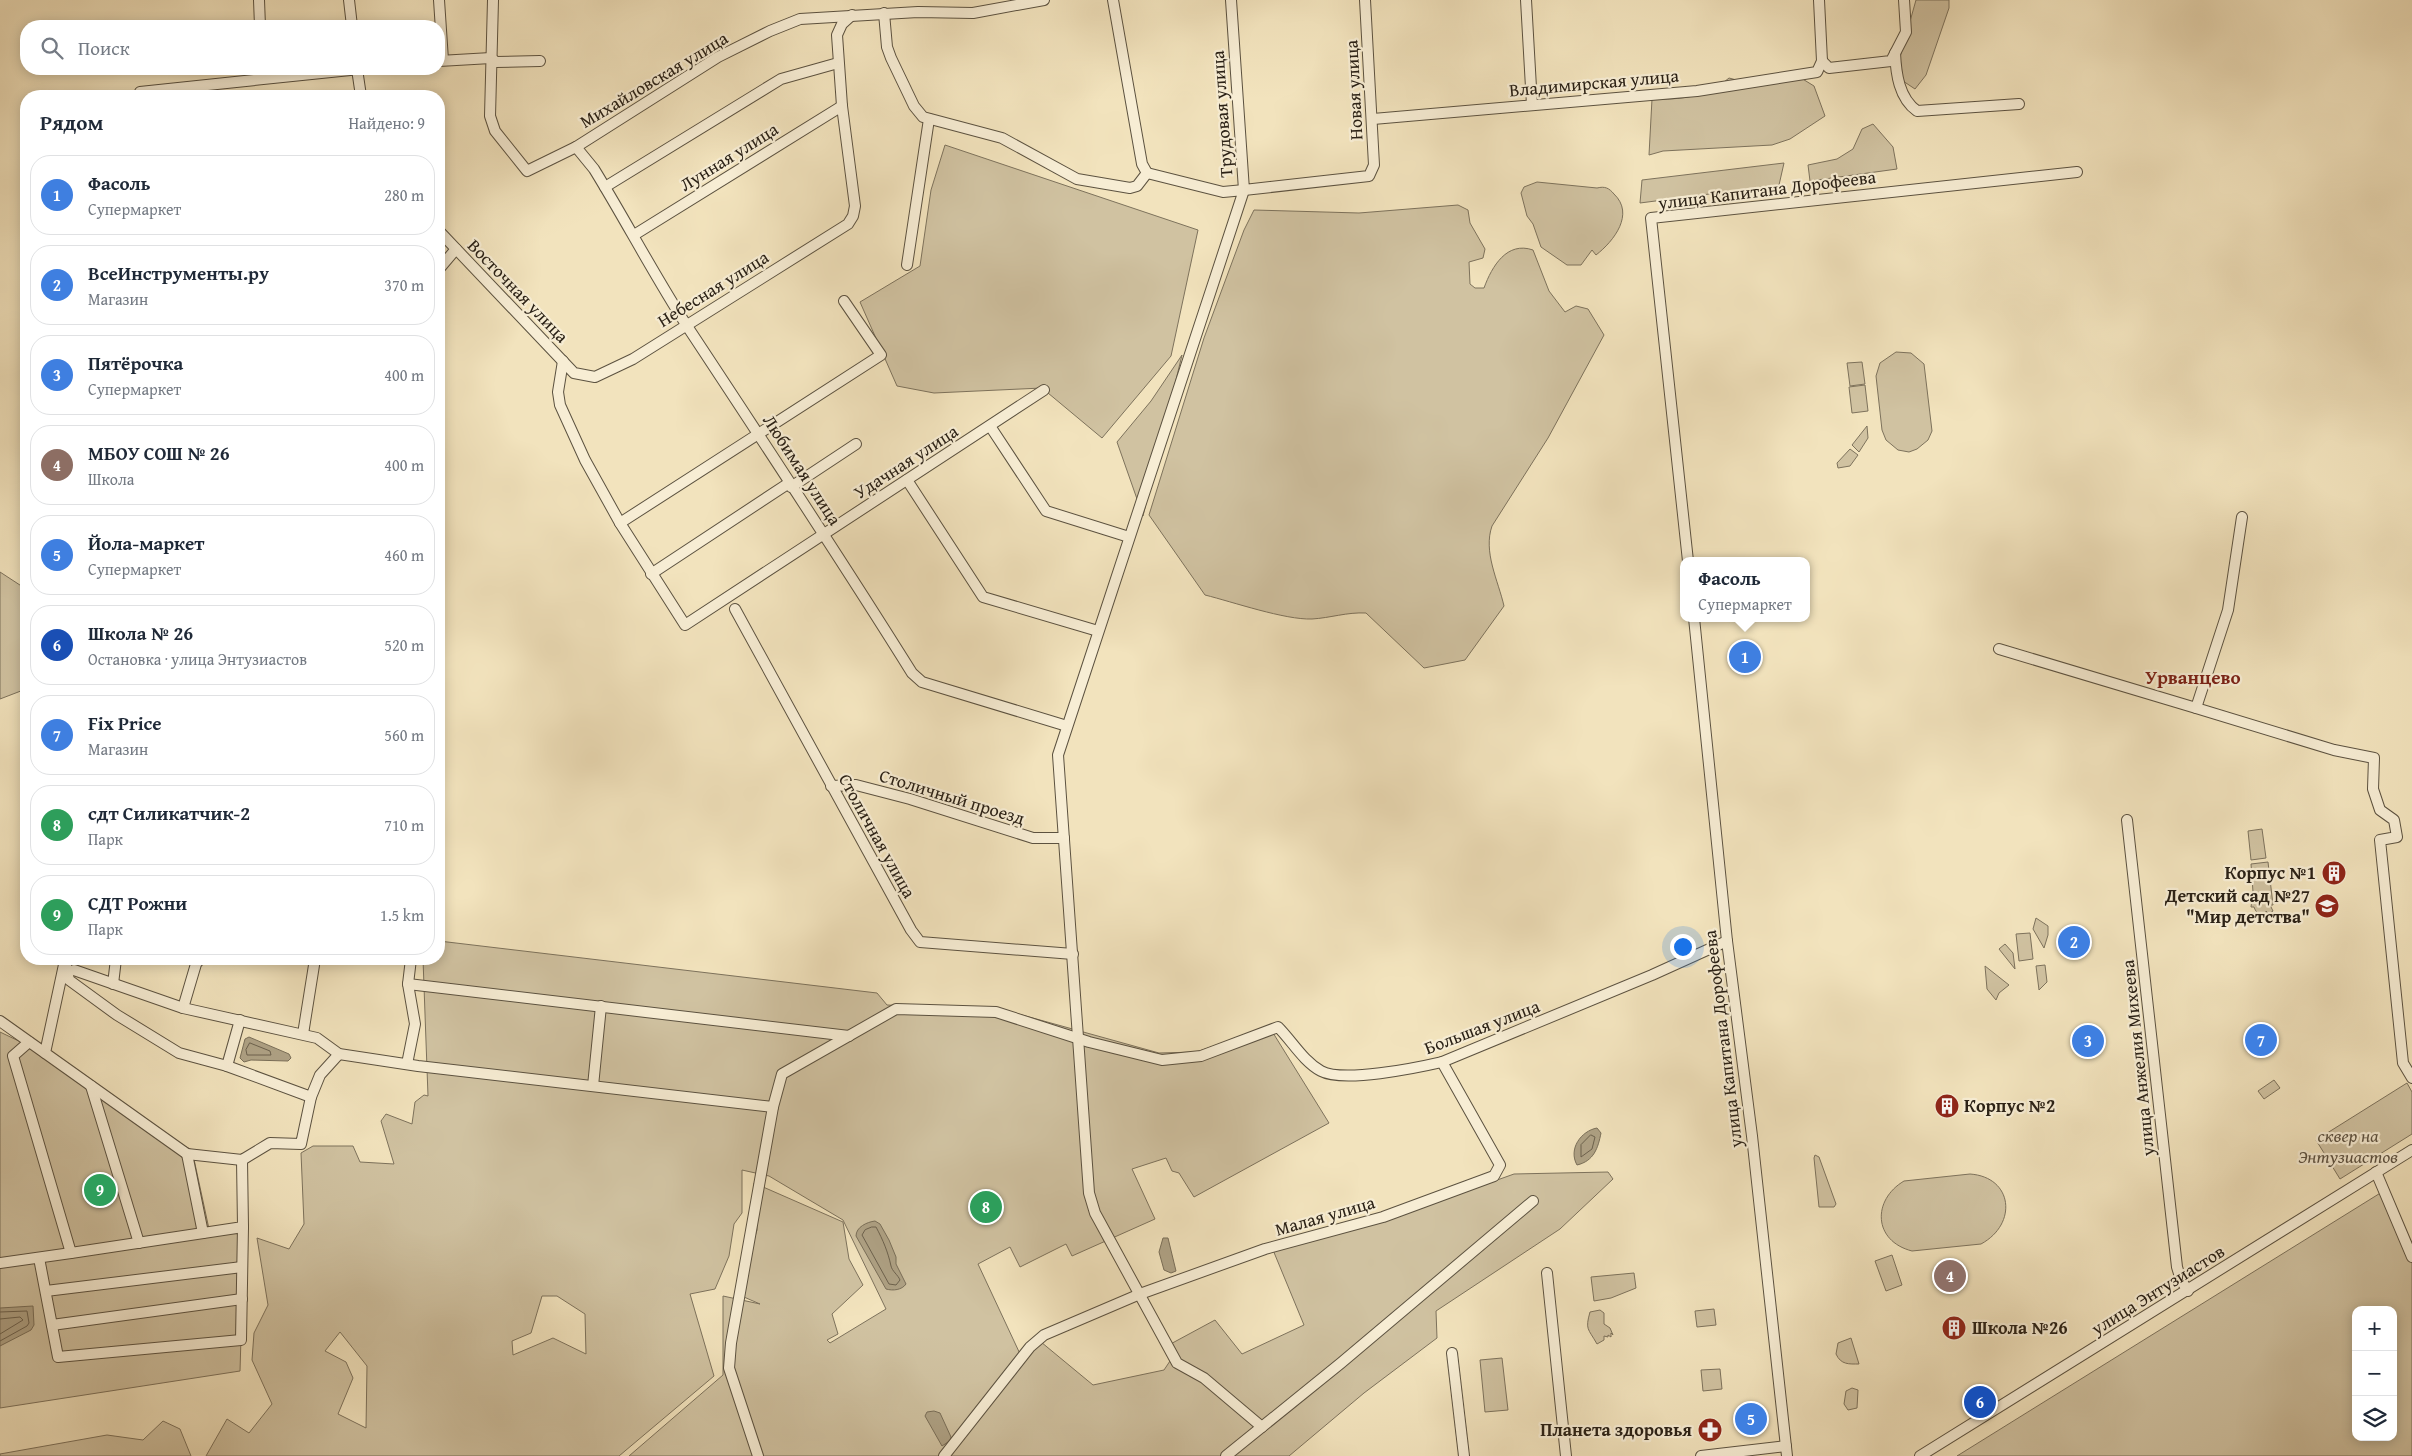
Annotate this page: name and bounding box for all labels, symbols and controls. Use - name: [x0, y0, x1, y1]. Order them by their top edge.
- search box: [20, 20, 445, 75]
- street label: Михайловская улица: [574, 24, 733, 135]
- icon: search: [38, 34, 66, 62]
- text: Поиск: [78, 34, 130, 62]
- street label: Новая улица: [1337, 39, 1370, 141]
- street label: Трудовая улица: [1204, 49, 1239, 178]
- street label: Владимирская улица: [1508, 62, 1680, 103]
- text: Рядом: [40, 107, 103, 138]
- text: Найдено: 9: [348, 111, 425, 135]
- street label: Лунная улица: [674, 115, 784, 198]
- street label: улица Капитана Дорофеева: [1656, 163, 1878, 216]
- text: Фасоль: [88, 169, 150, 197]
- text: 1: [53, 183, 61, 207]
- text: 280 m: [384, 183, 424, 207]
- text: Супермаркет: [88, 197, 181, 221]
- street label: Восточная улица: [462, 233, 575, 349]
- street label: Небесная улица: [652, 243, 774, 334]
- text: ВсеИнструменты.ру: [88, 259, 269, 287]
- text: 2: [53, 273, 61, 297]
- text: 370 m: [384, 273, 424, 297]
- text: Магазин: [88, 287, 148, 311]
- text: Пятёрочка: [88, 349, 183, 377]
- text: 3: [53, 363, 61, 387]
- text: 400 m: [384, 363, 424, 387]
- text: Супермаркет: [88, 377, 181, 401]
- street label: Любимая улица: [756, 409, 849, 531]
- street label: Удачная улица: [848, 417, 964, 505]
- text: МБОУ СОШ № 26: [88, 439, 230, 467]
- text: 4: [53, 453, 61, 477]
- text: 400 m: [384, 453, 424, 477]
- text: Школа: [88, 467, 134, 491]
- text: Йола-маркет: [88, 529, 205, 557]
- text: 5: [53, 543, 61, 567]
- text: 460 m: [384, 543, 424, 567]
- text: Супермаркет: [88, 557, 181, 581]
- popup: [1680, 557, 1810, 622]
- text: Фасоль: [1698, 564, 1761, 592]
- text: Супермаркет: [1698, 592, 1792, 616]
- text: Школа № 26: [88, 619, 193, 647]
- text: 6: [53, 633, 61, 657]
- text: 520 m: [384, 633, 424, 657]
- pin: 1: [1729, 638, 1761, 676]
- text: Остановка · улица Энтузиастов: [88, 647, 307, 671]
- district label: Урванцево: [2145, 663, 2241, 691]
- text: Fix Price: [88, 709, 162, 737]
- text: 7: [53, 723, 61, 747]
- text: 560 m: [384, 723, 424, 747]
- text: Магазин: [88, 737, 148, 761]
- street label: Столичный проезд: [876, 762, 1028, 832]
- street label: Столичная улица: [832, 769, 923, 903]
- text: сдт Силикатчик-2: [88, 799, 250, 827]
- text: 8: [53, 813, 61, 837]
- text: 710 m: [384, 813, 424, 837]
- text: Парк: [88, 827, 123, 851]
- place label: Корпус №1: [2225, 859, 2316, 886]
- building icon: Корпус №1: [2321, 860, 2347, 886]
- place label: Детский сад №27 "Мир детства": [2164, 882, 2310, 930]
- text: СДТ Рожни: [88, 889, 187, 917]
- school or university icon: Детский сад №27 "Мир детства": [2314, 893, 2340, 919]
- text: 9: [53, 903, 61, 927]
- text: 1.5 km: [380, 903, 424, 927]
- text: Парк: [88, 917, 123, 941]
- pin: 2: [2058, 923, 2090, 961]
- street label: улица Капитана Дорофеева: [1696, 928, 1749, 1150]
- your location: [1670, 934, 1696, 960]
- street label: улица Анжелия Михеева: [2114, 958, 2161, 1159]
- street label: Большая улица: [1420, 992, 1544, 1061]
- pin: 7: [2245, 1021, 2277, 1059]
- pin: 3: [2072, 1022, 2104, 1060]
- place label: Корпус №2: [1964, 1092, 2055, 1119]
- building icon: Корпус №2: [1934, 1093, 1960, 1119]
- park label: сквер на Энтузиастов: [2298, 1122, 2398, 1170]
- pin: 9: [84, 1171, 116, 1209]
- pin: 8: [970, 1188, 1002, 1226]
- street label: Малая улица: [1272, 1188, 1378, 1243]
- street label: улица Энтузиастов: [2085, 1238, 2230, 1342]
- pin: 4: [1934, 1257, 1966, 1295]
- map controls: [2352, 1306, 2397, 1441]
- button: +: [2352, 1306, 2397, 1351]
- place label: Школа №26: [1972, 1314, 2068, 1341]
- building icon: Школа №26: [1941, 1315, 1967, 1341]
- button: −: [2352, 1351, 2397, 1396]
- pin: 6: [1964, 1383, 1996, 1421]
- button: layers: [2352, 1396, 2397, 1441]
- pin: 5: [1735, 1400, 1767, 1438]
- place label: Планета здоровья: [1540, 1416, 1692, 1443]
- pharmacy icon: Планета здоровья: [1697, 1417, 1723, 1443]

